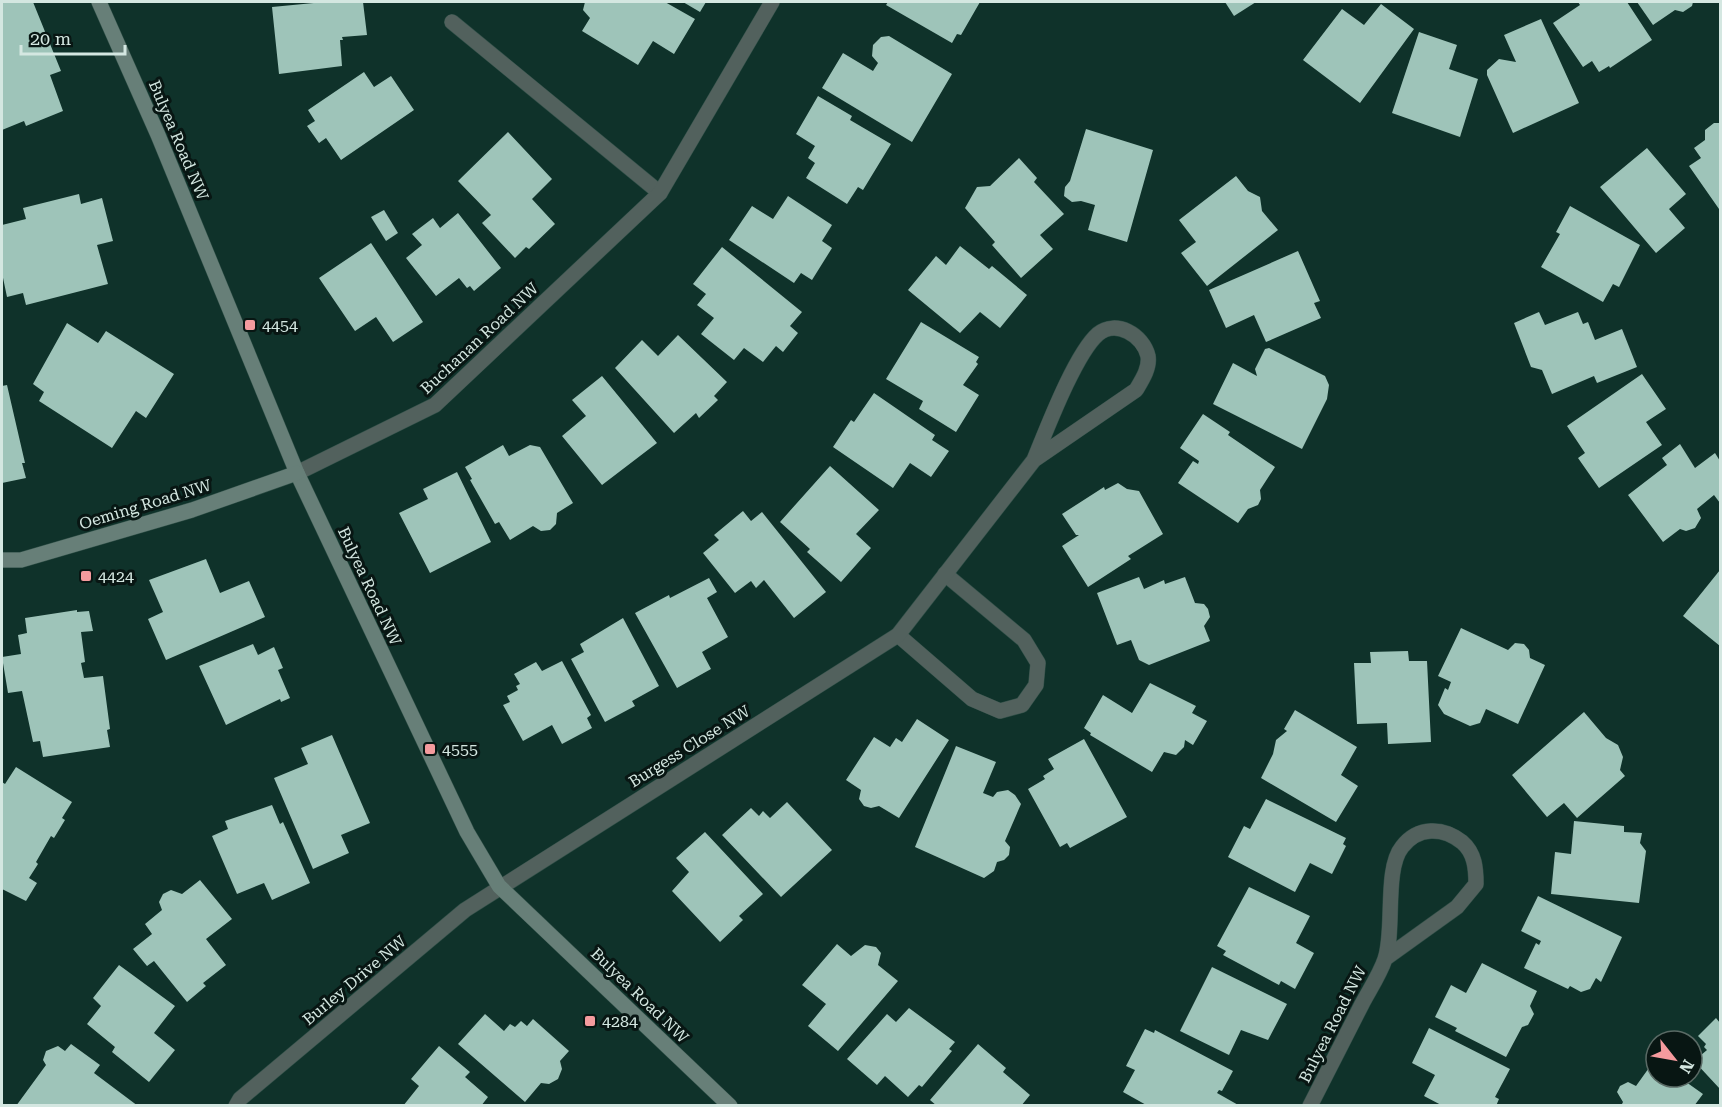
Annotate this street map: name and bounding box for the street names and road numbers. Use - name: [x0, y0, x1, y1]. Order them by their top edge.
- street label: Bulyea Road NW: [145, 77, 213, 204]
- street label: Buchanan Road NW: [416, 278, 543, 398]
- street label: Oeming Road NW: [77, 475, 214, 534]
- street label: Bulyea Road NW: [334, 524, 406, 649]
- street label: Burgess Close NW: [625, 701, 754, 791]
- street label: Burley Drive NW: [299, 931, 410, 1029]
- street label: Bulyea Road NW: [587, 944, 693, 1047]
- street label: Bulyea Road NW: [1295, 962, 1370, 1086]

